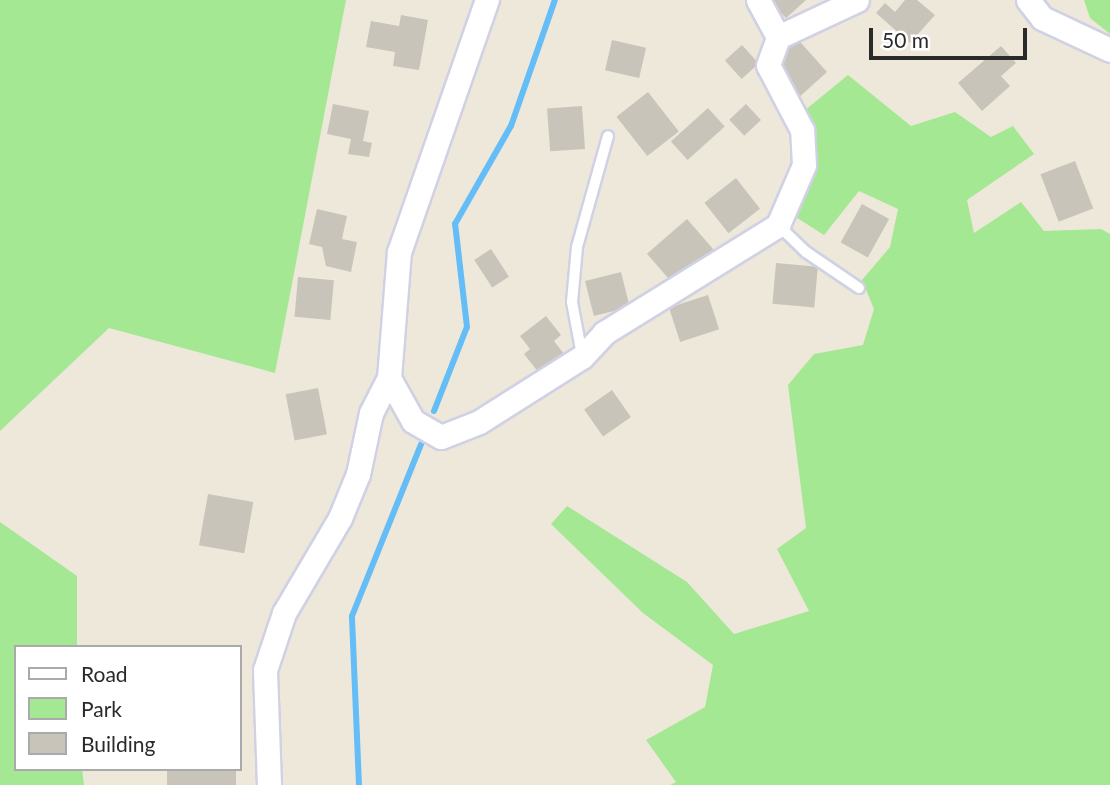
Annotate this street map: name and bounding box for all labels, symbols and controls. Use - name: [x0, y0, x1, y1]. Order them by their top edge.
- scale bar: [872, 14, 1030, 58]
- text: 50 m: [882, 27, 929, 52]
- legend: [14, 645, 242, 771]
- text: Road: [81, 661, 128, 686]
- text: Park: [81, 696, 122, 721]
- text: Building: [81, 731, 156, 756]

